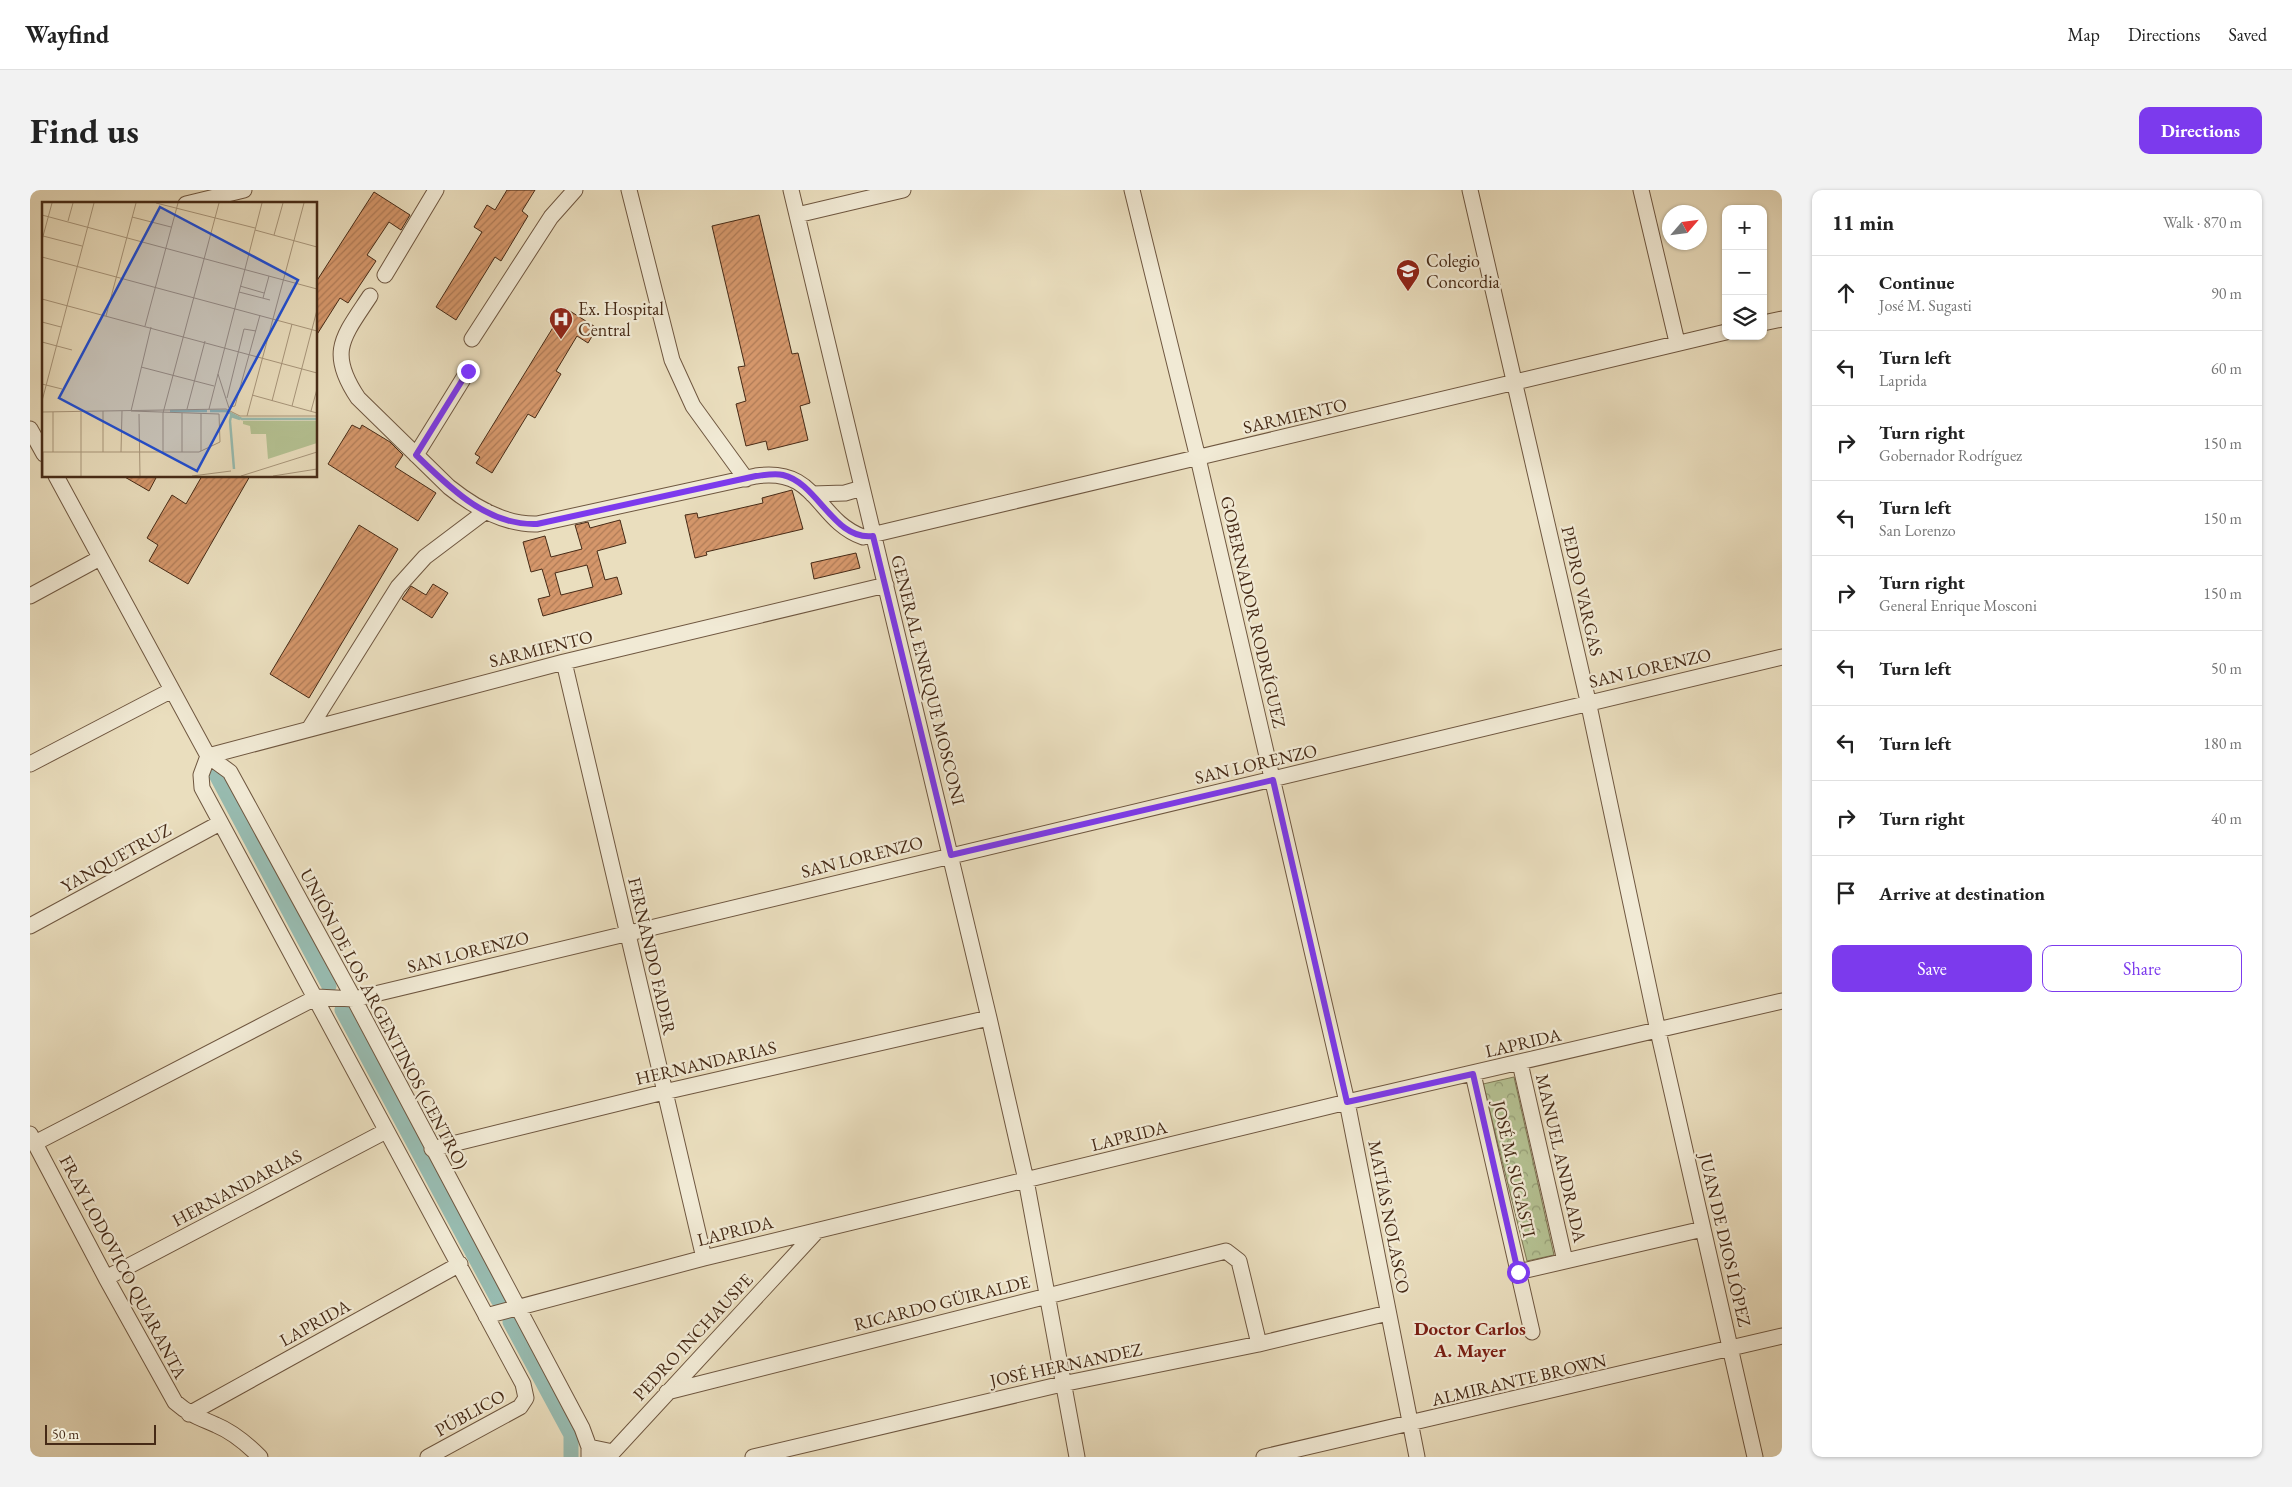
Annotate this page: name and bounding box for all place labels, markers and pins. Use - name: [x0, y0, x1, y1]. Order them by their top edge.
- place label: Colegio Concordia: [1426, 249, 1501, 293]
- school or university icon: Colegio Concordia: [1395, 258, 1421, 292]
- place label: Ex. Hospital Central: [578, 297, 664, 341]
- hospital icon: Ex. Hospital Central: [548, 306, 574, 340]

